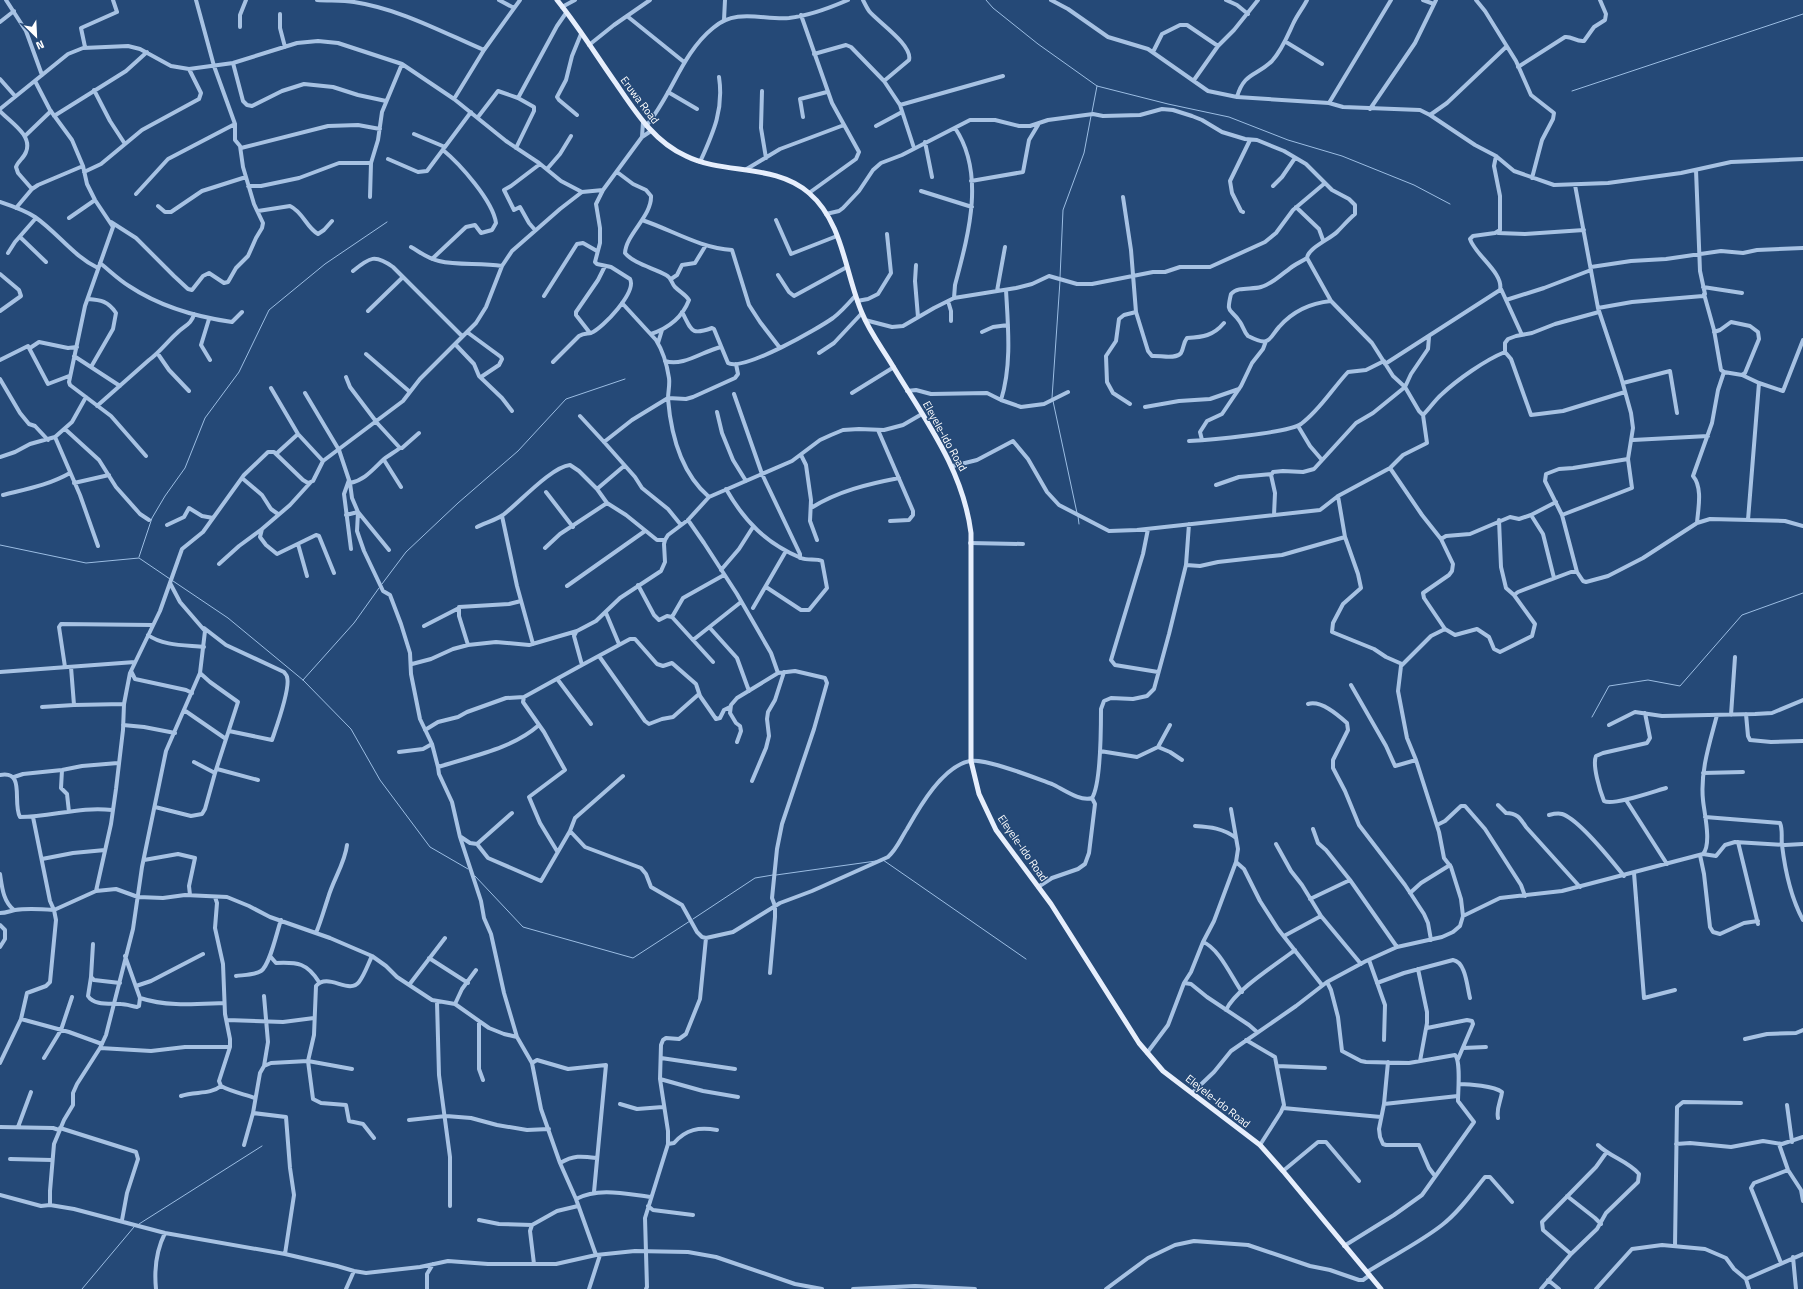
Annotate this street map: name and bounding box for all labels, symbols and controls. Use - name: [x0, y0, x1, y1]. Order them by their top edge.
- north arrow: [16, 16, 56, 56]
- text: N: [33, 36, 47, 54]
- street label: Eruwa Road: [617, 73, 663, 127]
- street label: Eleyele-Ido Road: [919, 398, 971, 474]
- street label: Eleyele-Ido Road: [994, 811, 1052, 885]
- street label: Eleyele-Ido Road: [1182, 1071, 1254, 1132]

